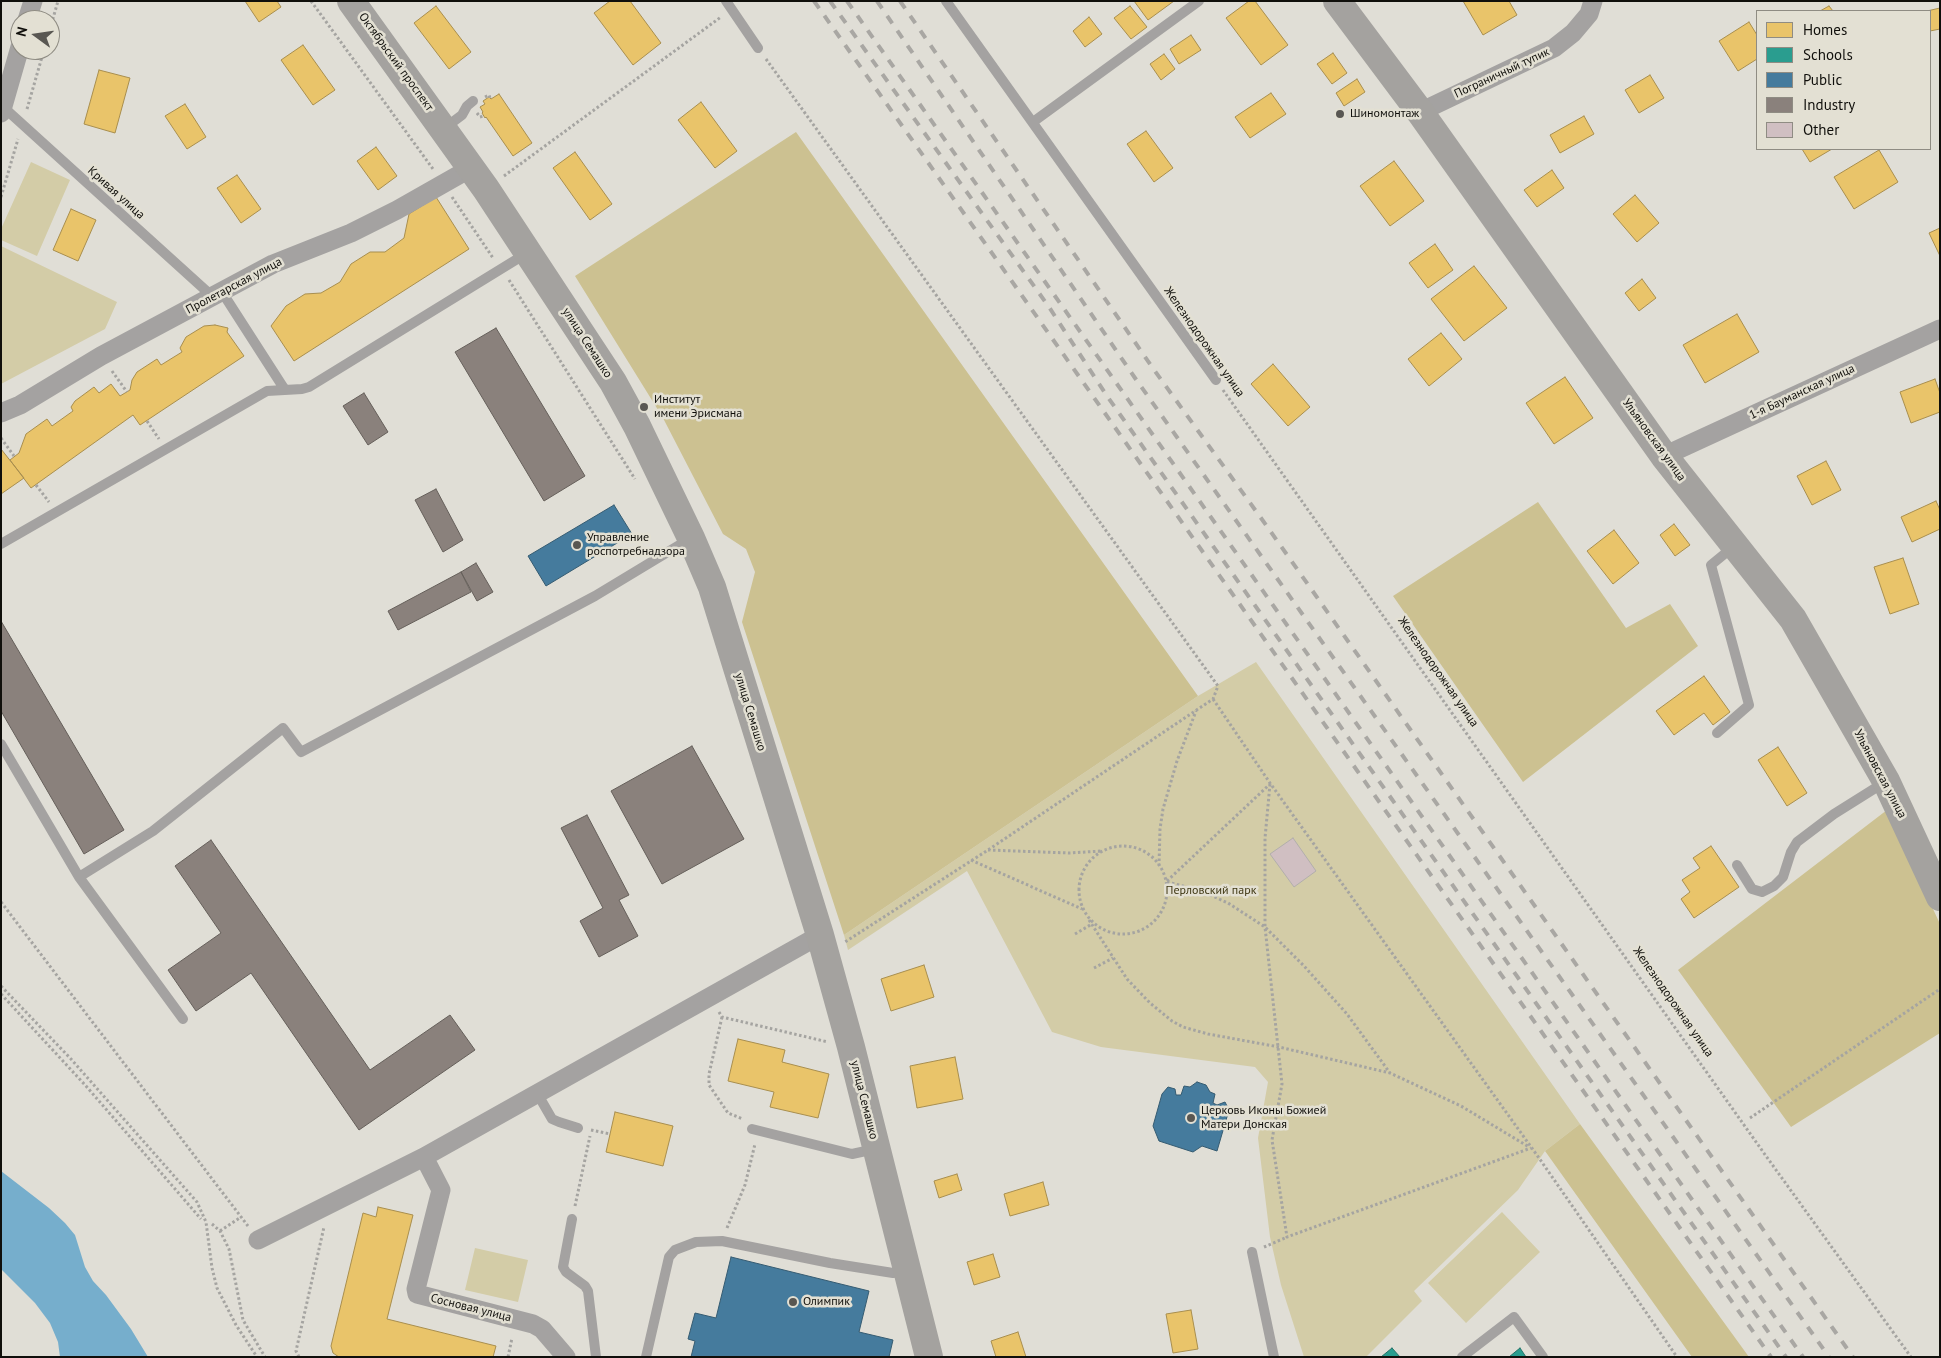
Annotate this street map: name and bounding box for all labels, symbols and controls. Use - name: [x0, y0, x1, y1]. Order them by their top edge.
- north arrow: [10, 10, 60, 60]
- street label: Октябрьский проспект: [355, 10, 437, 114]
- legend: [1756, 10, 1931, 150]
- text: Homes: [1803, 20, 1847, 39]
- text: N: [12, 25, 31, 38]
- street label: Пограничный тупик: [1452, 45, 1552, 101]
- text: Schools: [1803, 45, 1853, 64]
- text: Public: [1803, 70, 1842, 89]
- text: Industry: [1803, 95, 1855, 114]
- place label: Шиномонтаж: [1350, 107, 1419, 121]
- marker: Шиномонтаж: [1334, 108, 1346, 120]
- text: Other: [1803, 120, 1839, 139]
- street label: Кривая улица: [85, 164, 147, 222]
- street label: Пролетарская улица: [184, 255, 284, 317]
- street label: Железнодорожная улица: [1161, 284, 1247, 400]
- street label: улица Семашко: [559, 305, 615, 381]
- street label: 1-я Бауманская улица: [1747, 361, 1857, 423]
- place label: Институт имени Эрисмана: [654, 393, 742, 421]
- street label: Ульяновская улица: [1619, 396, 1689, 484]
- marker: Институт имени Эрисмана: [638, 401, 650, 413]
- place label: Управление роспотребнадзора: [587, 531, 685, 559]
- marker: Управление роспотребнадзора: [571, 539, 583, 551]
- street label: Железнодорожная улица: [1395, 614, 1481, 730]
- street label: улица Семашко: [731, 671, 769, 753]
- street label: Ульяновская улица: [1851, 727, 1909, 821]
- park label: Перловский парк: [1166, 884, 1256, 898]
- street label: Железнодорожная улица: [1630, 944, 1716, 1060]
- street label: улица Семашко: [847, 1059, 881, 1141]
- place label: Церковь Иконы Божией Матери Донская: [1201, 1104, 1326, 1132]
- marker: Церковь Иконы Божией Матери Донская: [1185, 1112, 1197, 1124]
- street label: Сосновая улица: [429, 1291, 513, 1325]
- place label: Олимпик: [803, 1295, 850, 1309]
- marker: Олимпик: [787, 1296, 799, 1308]

